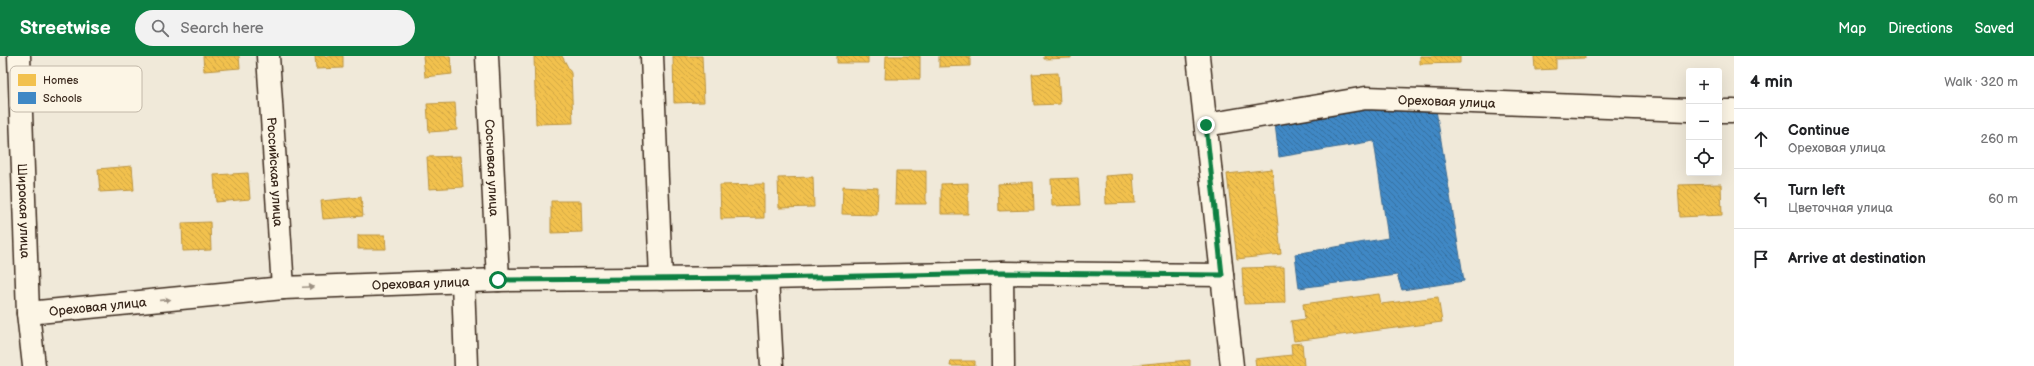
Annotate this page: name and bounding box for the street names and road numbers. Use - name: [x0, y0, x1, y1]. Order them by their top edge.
- street label: Ореховая улица: [1398, 92, 1496, 112]
- street label: Российская улица: [263, 116, 286, 228]
- street label: Сосновая улица: [481, 119, 502, 217]
- street label: Широкая улица: [14, 163, 33, 259]
- street label: Ореховая улица: [372, 274, 470, 294]
- street label: Ореховая улица: [48, 294, 147, 320]

